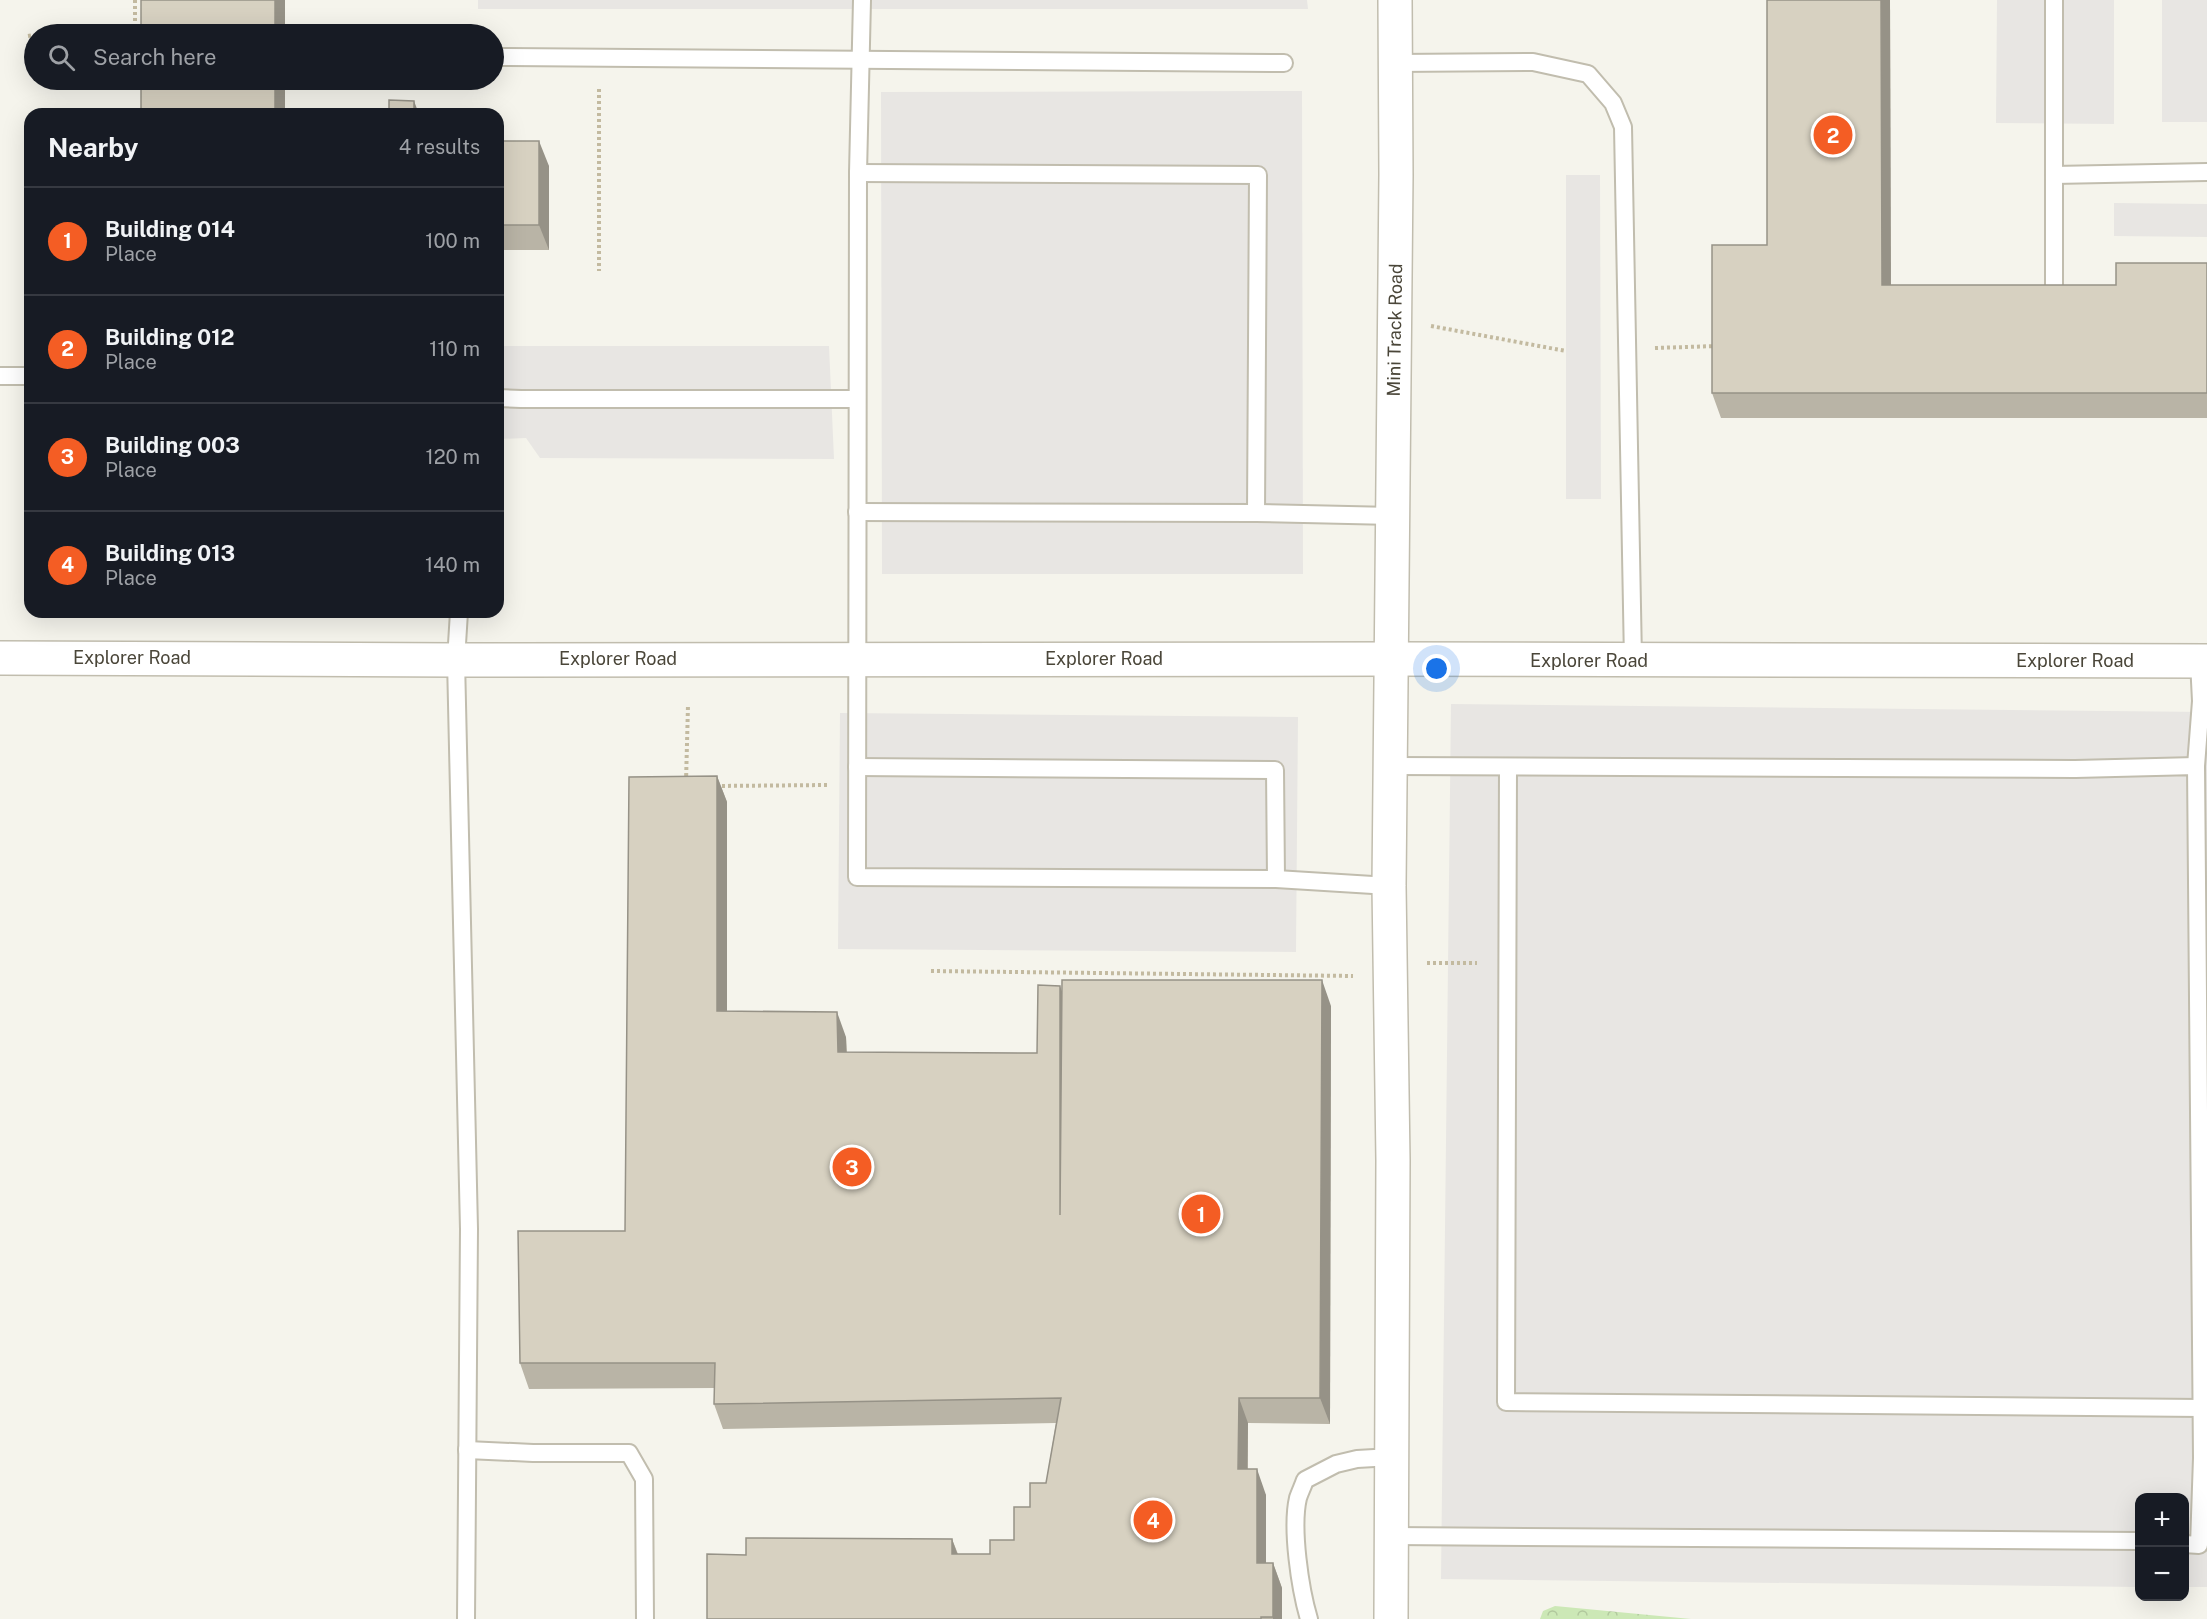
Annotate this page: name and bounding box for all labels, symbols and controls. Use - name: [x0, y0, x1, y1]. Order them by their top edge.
- search box: [24, 24, 504, 90]
- icon: search: [45, 41, 78, 74]
- text: Search here: [93, 44, 217, 70]
- pin: 2: [1814, 112, 1852, 158]
- text: Nearby: [48, 132, 138, 163]
- text: 4 results: [399, 135, 480, 159]
- text: Building 014: [105, 216, 235, 242]
- text: 1: [63, 229, 72, 253]
- text: 100 m: [425, 229, 480, 253]
- text: Place: [105, 242, 157, 266]
- street label: Mini Track Road: [1383, 263, 1406, 397]
- text: Building 012: [105, 324, 235, 350]
- text: 2: [61, 337, 74, 361]
- text: 110 m: [429, 337, 480, 361]
- text: Place: [105, 350, 157, 374]
- text: Building 003: [105, 432, 240, 458]
- text: 3: [61, 445, 74, 469]
- text: 120 m: [426, 445, 480, 469]
- text: Place: [105, 458, 157, 482]
- text: Building 013: [105, 540, 235, 566]
- text: 4: [61, 553, 74, 577]
- text: 140 m: [425, 553, 480, 577]
- text: Place: [105, 566, 157, 590]
- street label: Explorer Road: [73, 647, 191, 668]
- street label: Explorer Road: [559, 648, 677, 669]
- street label: Explorer Road: [1045, 648, 1163, 669]
- street label: Explorer Road: [1530, 650, 1648, 671]
- street label: Explorer Road: [2016, 650, 2134, 671]
- your location: [1422, 654, 1451, 683]
- pin: 3: [832, 1144, 872, 1190]
- pin: 1: [1182, 1192, 1220, 1236]
- map controls: [2135, 1493, 2189, 1601]
- button: +: [2135, 1493, 2189, 1547]
- pin: 4: [1134, 1498, 1172, 1543]
- button: −: [2135, 1547, 2189, 1601]

